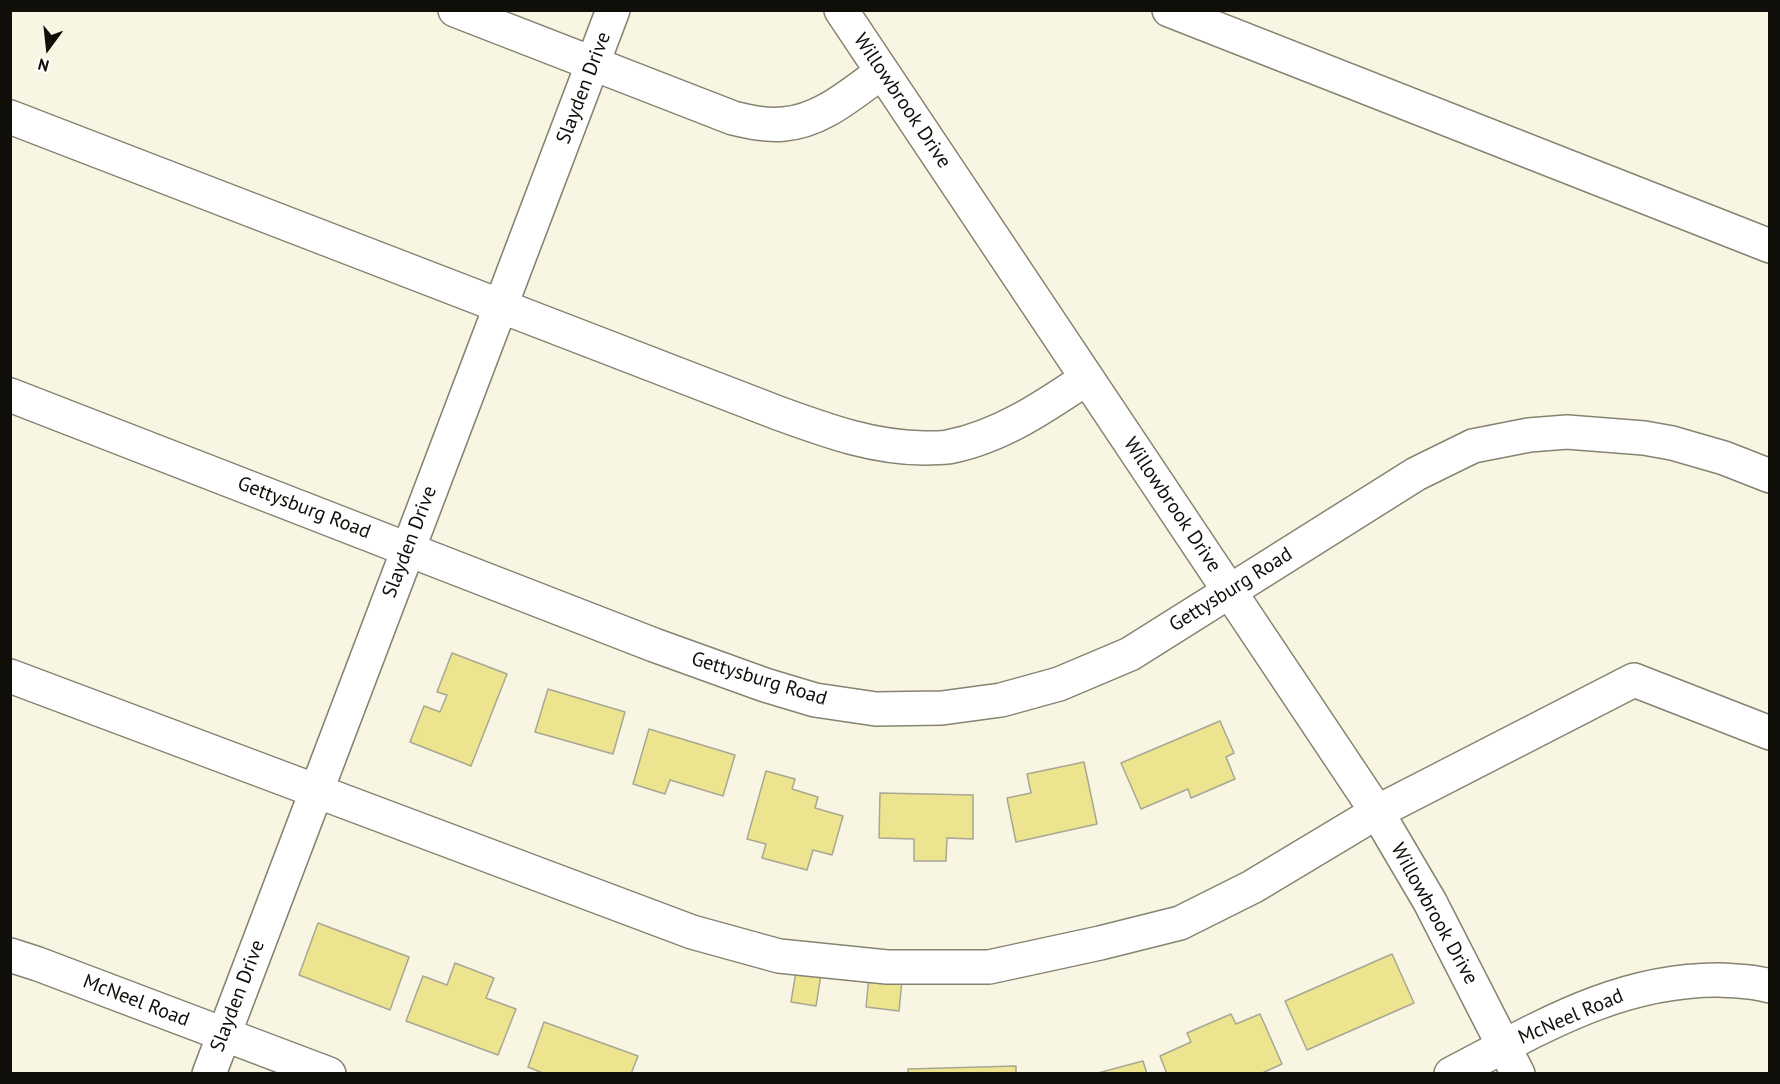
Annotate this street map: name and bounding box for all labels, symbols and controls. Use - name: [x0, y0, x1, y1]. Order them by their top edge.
- north arrow: [18, 18, 78, 78]
- street label: Slayden Drive: [552, 29, 616, 147]
- street label: Willowbrook Drive: [848, 29, 956, 173]
- text: N: [36, 54, 51, 76]
- street label: Willowbrook Drive: [1118, 433, 1226, 577]
- street label: Gettysburg Road: [234, 472, 374, 544]
- street label: Slayden Drive: [378, 483, 442, 601]
- street label: Gettysburg Road: [1165, 543, 1297, 637]
- street label: Gettysburg Road: [688, 647, 830, 711]
- street label: Willowbrook Drive: [1385, 839, 1483, 989]
- street label: Slayden Drive: [206, 937, 270, 1055]
- street label: McNeel Road: [79, 970, 193, 1032]
- street label: McNeel Road: [1515, 984, 1627, 1050]

